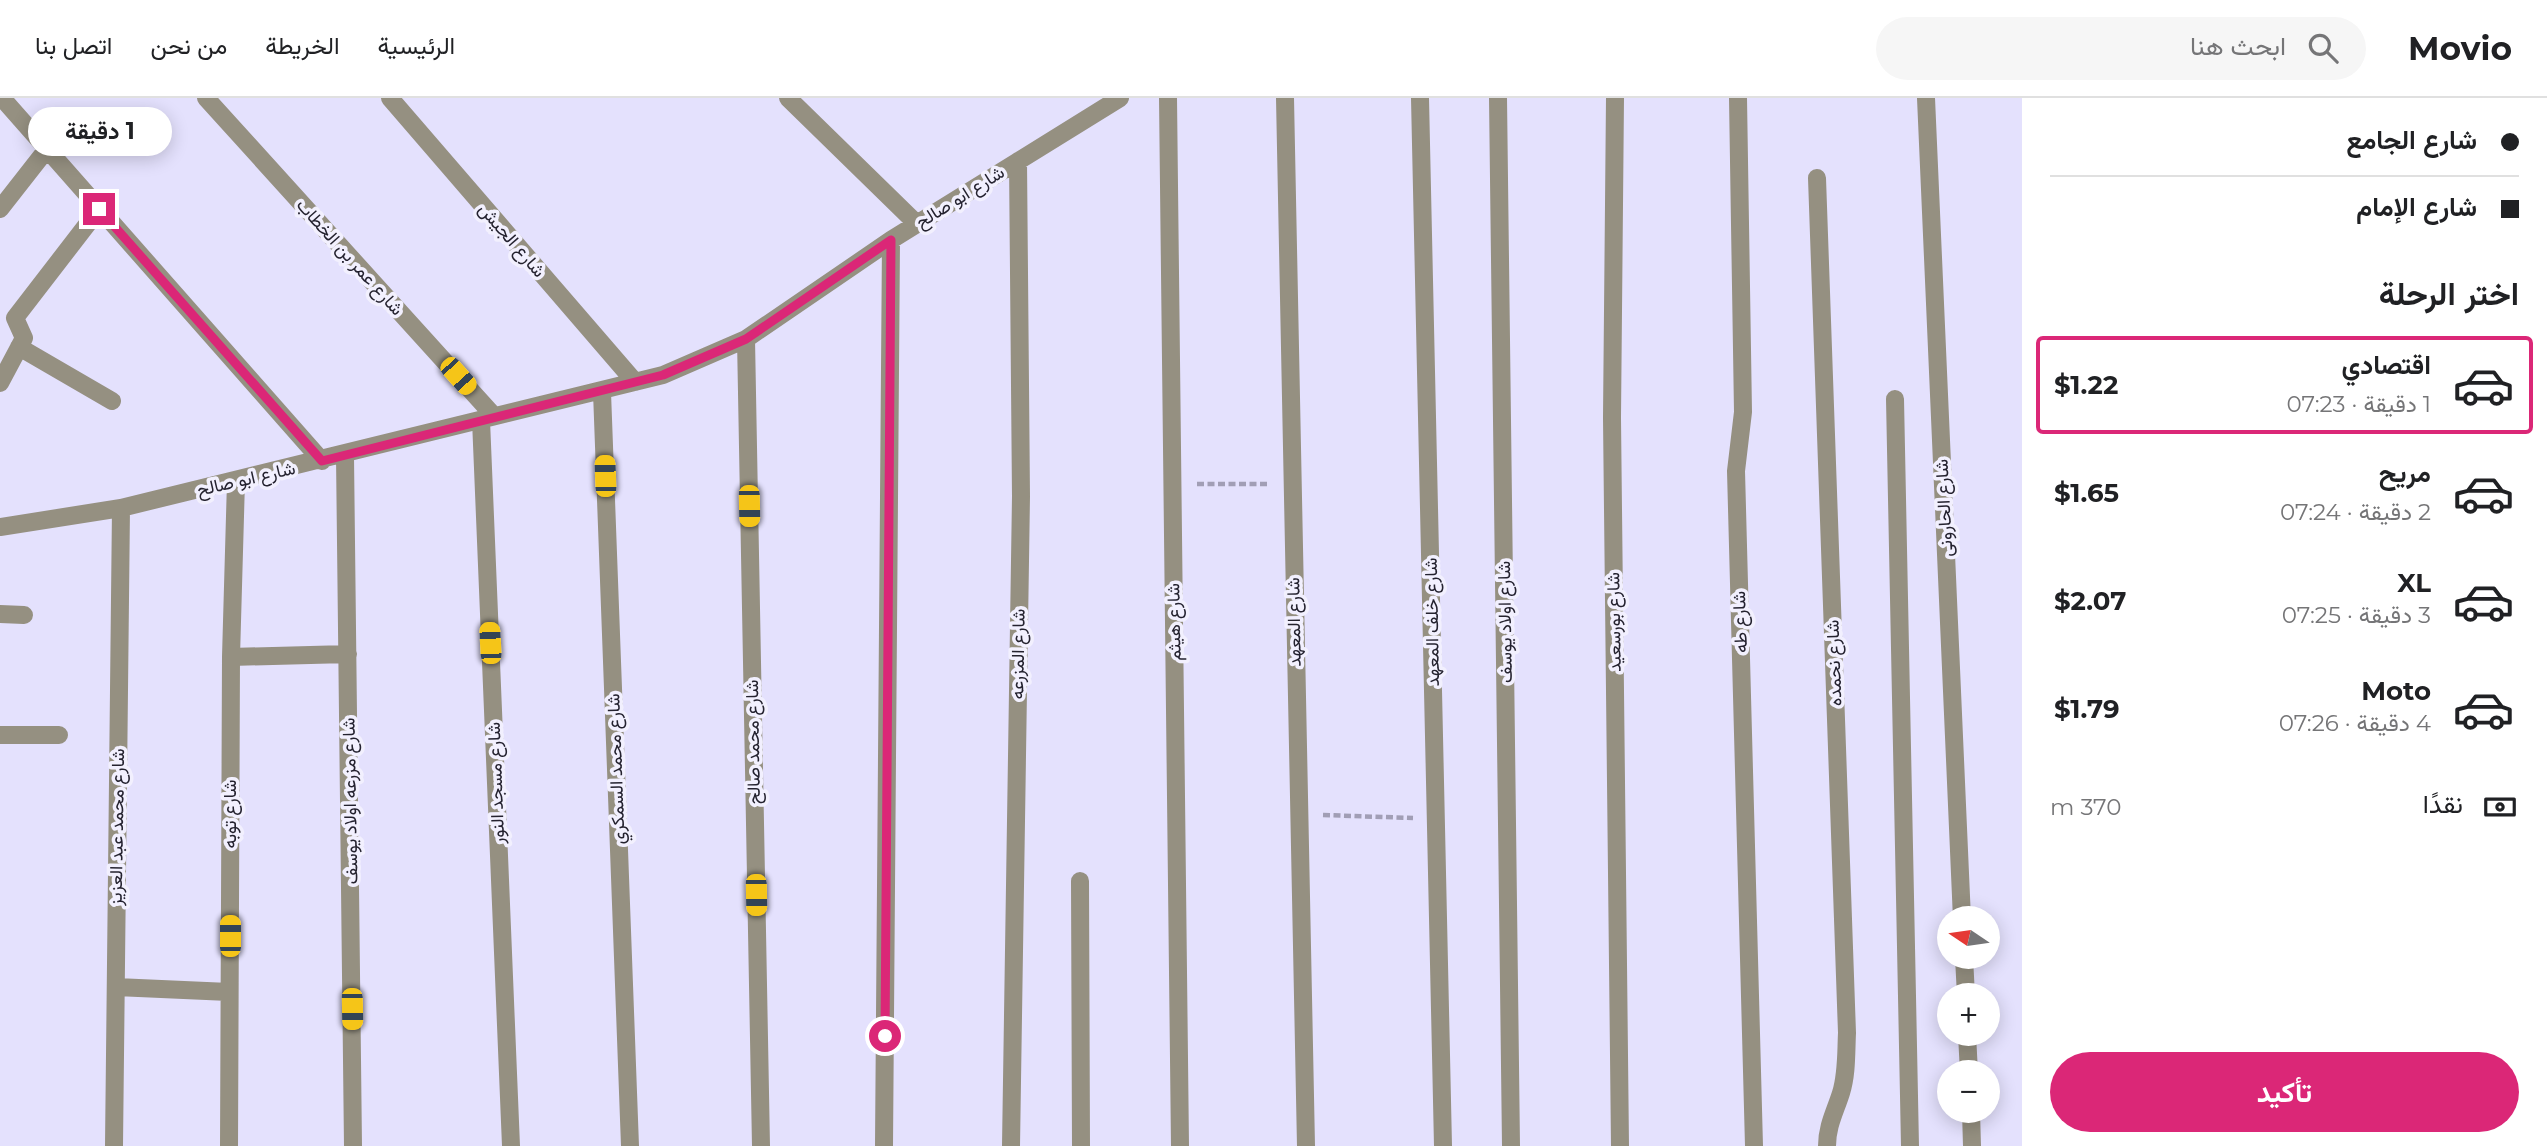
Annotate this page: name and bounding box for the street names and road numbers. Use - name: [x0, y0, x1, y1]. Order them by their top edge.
- street label: شارع ابو صالح: [912, 161, 1009, 234]
- street label: شارع عمر بن الخطاب: [291, 194, 408, 321]
- street label: شارع الجيش: [473, 198, 550, 282]
- street label: شارع ابو صالح: [195, 457, 298, 502]
- street label: شارع الحارونى: [1930, 458, 1959, 557]
- street label: شارع خلف المعهد: [1420, 557, 1445, 687]
- street label: شارع اولاد يوسف: [1493, 561, 1518, 683]
- street label: شارع بورسعيد: [1602, 572, 1627, 672]
- street label: شارع المعهد: [1282, 577, 1307, 667]
- street label: شارع هيثم: [1162, 583, 1187, 661]
- street label: شارع طه: [1728, 591, 1753, 653]
- street label: شارع المزرعه: [1006, 608, 1031, 700]
- street label: شارع نحمده: [1821, 619, 1848, 707]
- street label: شارع محمد صالح: [741, 679, 766, 805]
- street label: شارع محمد السمكري: [602, 693, 634, 845]
- street label: شارع مزرعه اولاد يوسف: [338, 717, 363, 884]
- street label: شارع مسجد النور: [483, 722, 510, 845]
- street label: شارع محمد عبد العزيز: [105, 748, 130, 907]
- street label: شارع توبه: [219, 779, 242, 849]

